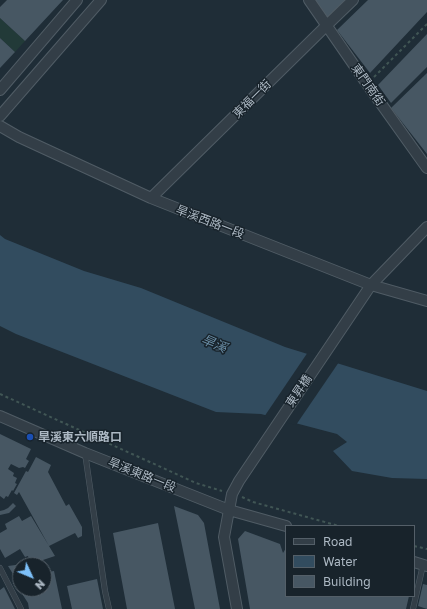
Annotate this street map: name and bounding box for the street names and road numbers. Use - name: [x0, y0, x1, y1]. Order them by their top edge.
- street label: 東門南街: [348, 61, 388, 109]
- street label: 東福一街: [230, 77, 274, 121]
- street label: 旱溪西路一段: [174, 202, 246, 242]
- street label: 東昇橋: [283, 372, 315, 410]
- street label: 旱溪東路一段: [106, 455, 178, 495]

